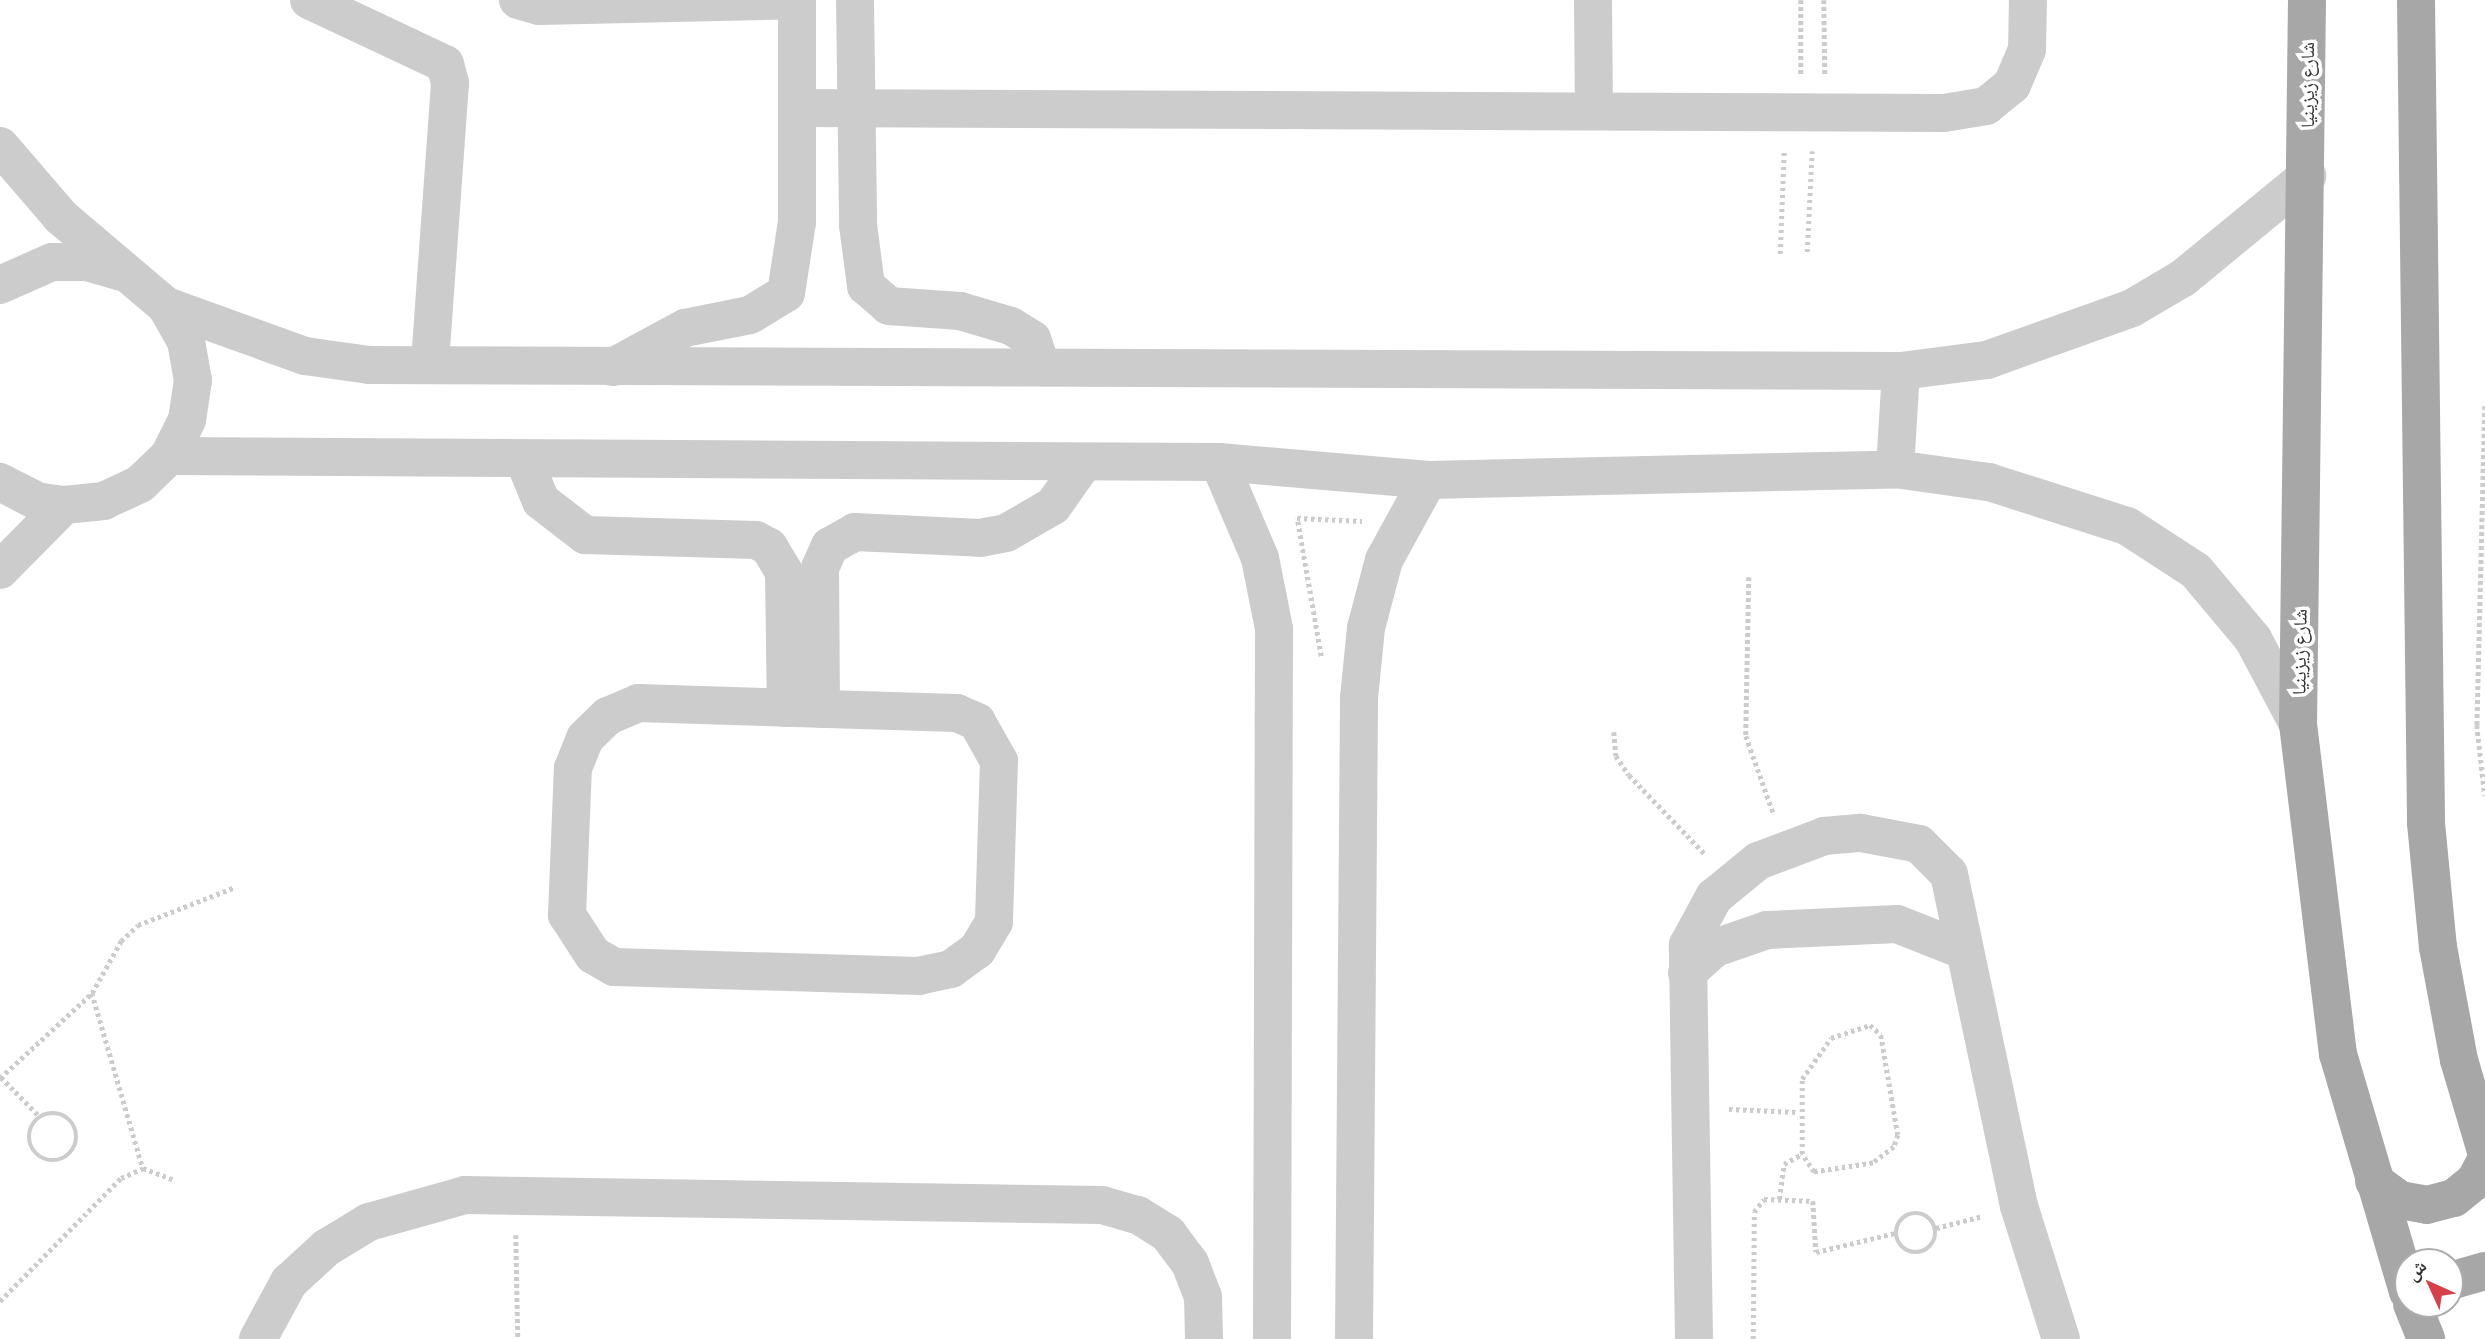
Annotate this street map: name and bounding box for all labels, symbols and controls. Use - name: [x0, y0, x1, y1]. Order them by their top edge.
- street label: شارع زيزينيا: [2296, 42, 2318, 128]
- street label: شارع زيزينيا: [2287, 609, 2311, 695]
- north arrow: [2394, 1248, 2464, 1318]
- text: ش: [2400, 1254, 2430, 1284]

